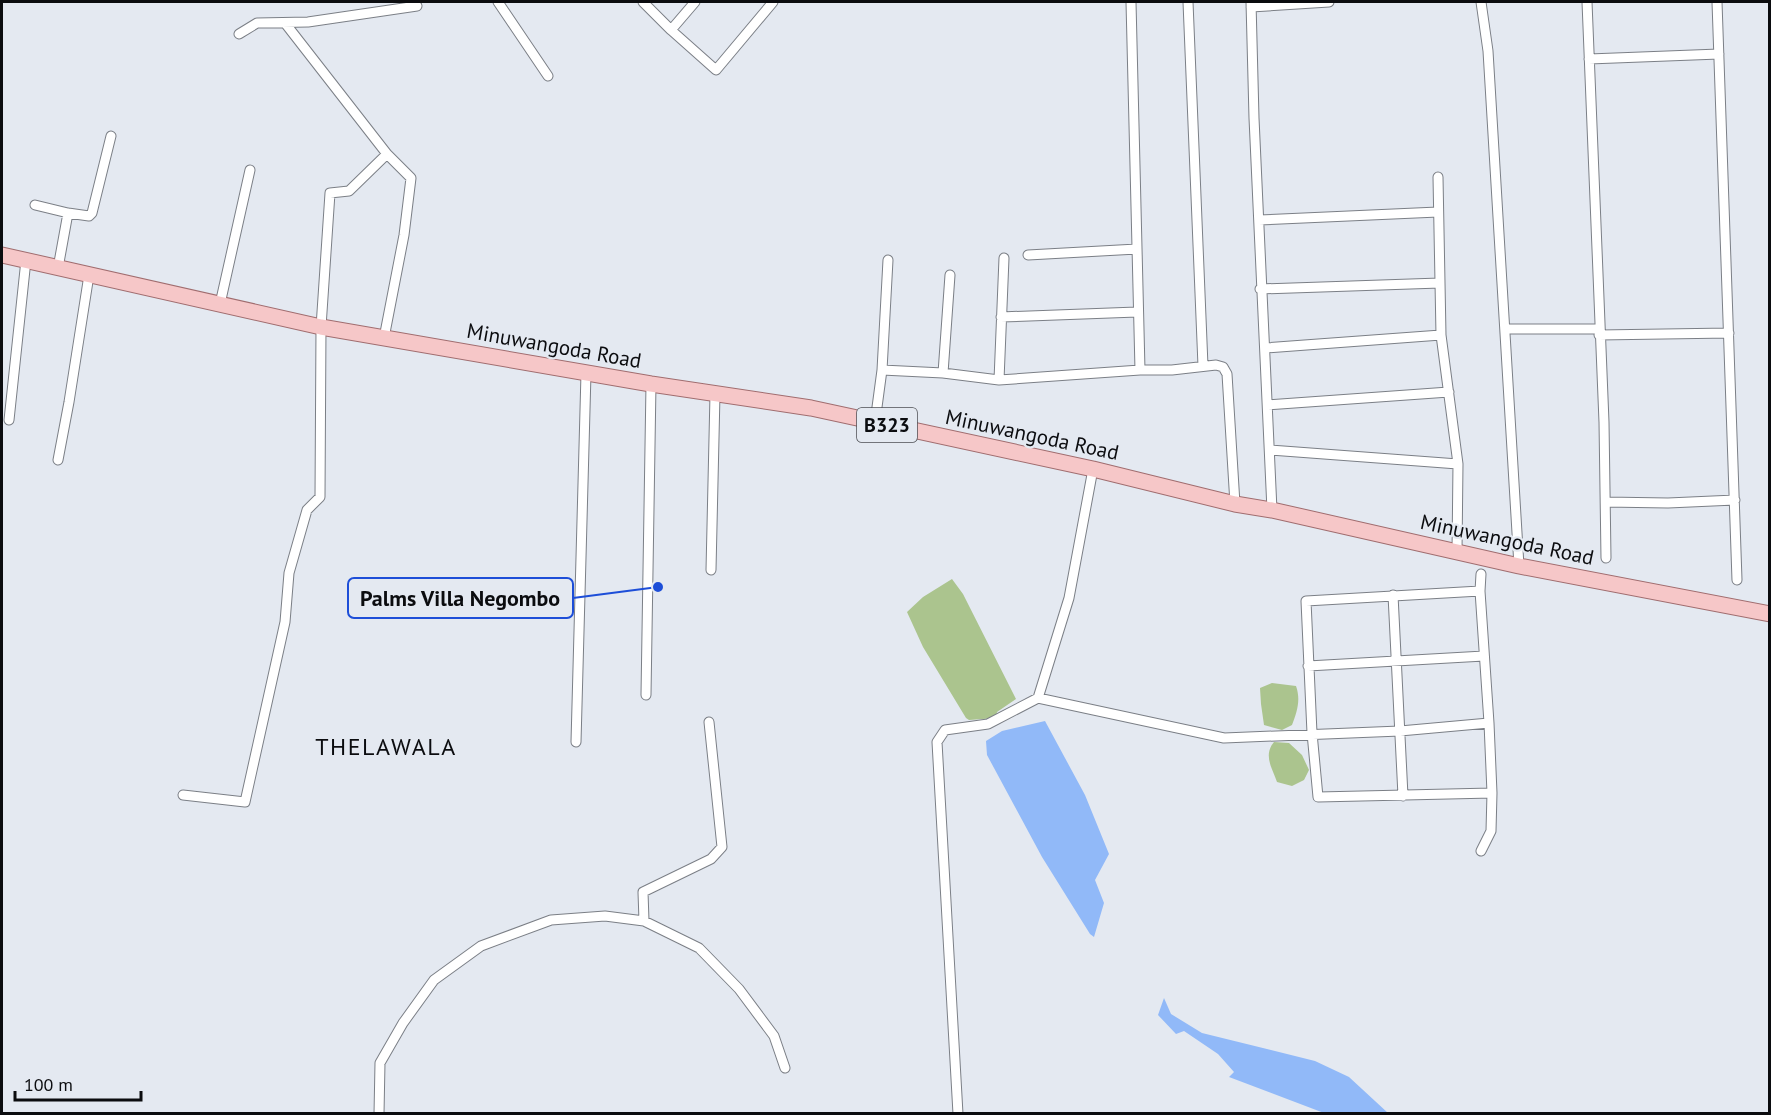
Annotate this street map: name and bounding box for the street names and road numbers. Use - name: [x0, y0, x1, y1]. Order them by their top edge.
- street label: Minuwangoda Road: [465, 317, 643, 374]
- street label: Minuwangoda Road: [943, 403, 1121, 466]
- road number: B323: [857, 408, 917, 442]
- street label: Minuwangoda Road: [1418, 508, 1596, 571]

